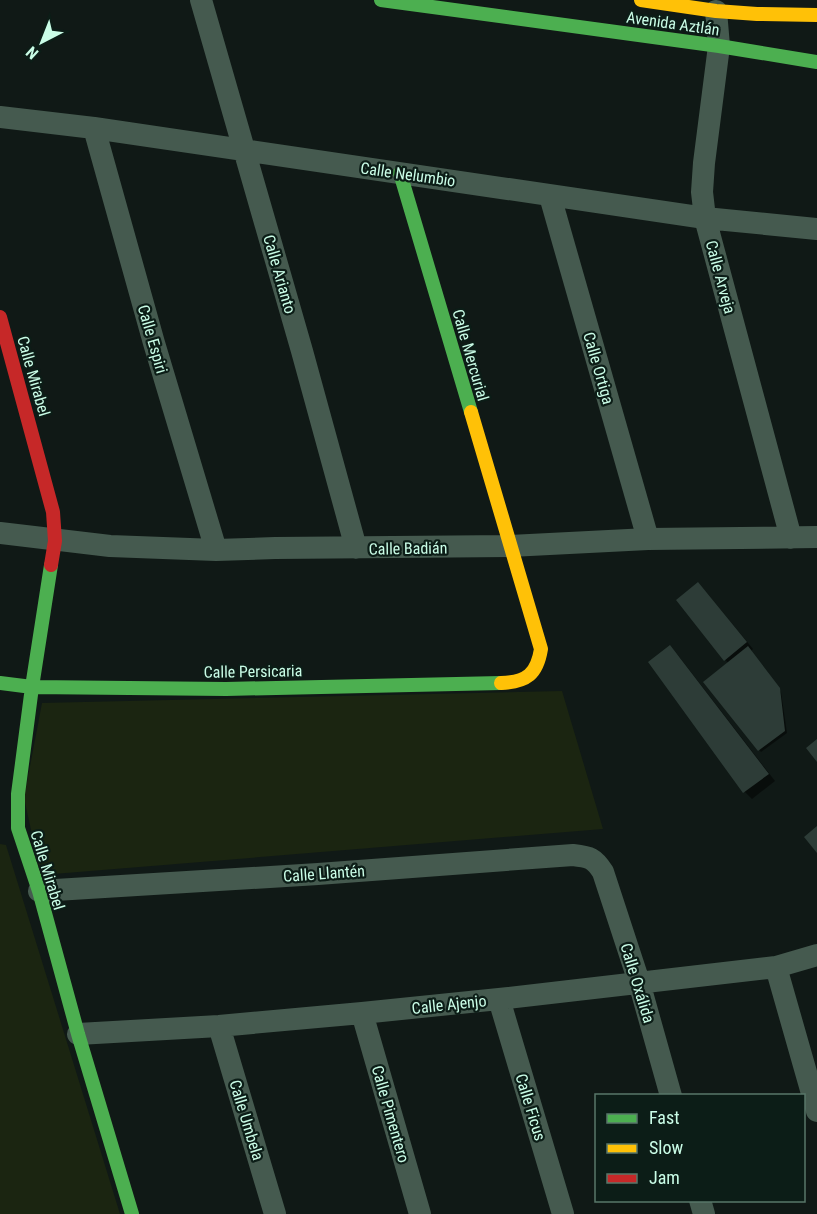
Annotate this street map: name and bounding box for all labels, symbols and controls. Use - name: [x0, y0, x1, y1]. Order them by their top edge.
- street label: Avenida Aztlán: [625, 8, 721, 39]
- north arrow: [12, 12, 72, 72]
- text: N: [22, 42, 42, 63]
- street label: Calle Nelumbio: [359, 158, 457, 191]
- street label: Calle Arianto: [259, 233, 300, 316]
- street label: Calle Arveja: [702, 238, 739, 316]
- street label: Calle Espiri: [134, 303, 171, 376]
- street label: Calle Mercurial: [448, 307, 493, 403]
- street label: Calle Ortiga: [579, 330, 618, 406]
- street label: Calle Mirabel: [13, 334, 54, 418]
- street label: Calle Badián: [369, 538, 448, 559]
- street label: Calle Persicaria: [204, 661, 302, 682]
- street label: Calle Mirabel: [26, 828, 69, 912]
- street label: Calle Llantén: [283, 861, 366, 886]
- street label: Calle Oxálida: [616, 941, 659, 1025]
- street label: Calle Ajenjo: [411, 991, 487, 1018]
- street label: Calle Pimentero: [368, 1063, 413, 1165]
- street label: Calle Ficus: [511, 1071, 550, 1143]
- street label: Calle Umbela: [225, 1078, 268, 1163]
- legend: [595, 1094, 805, 1202]
- text: Fast: [649, 1107, 680, 1128]
- text: Slow: [649, 1137, 684, 1158]
- text: Jam: [649, 1167, 680, 1188]

